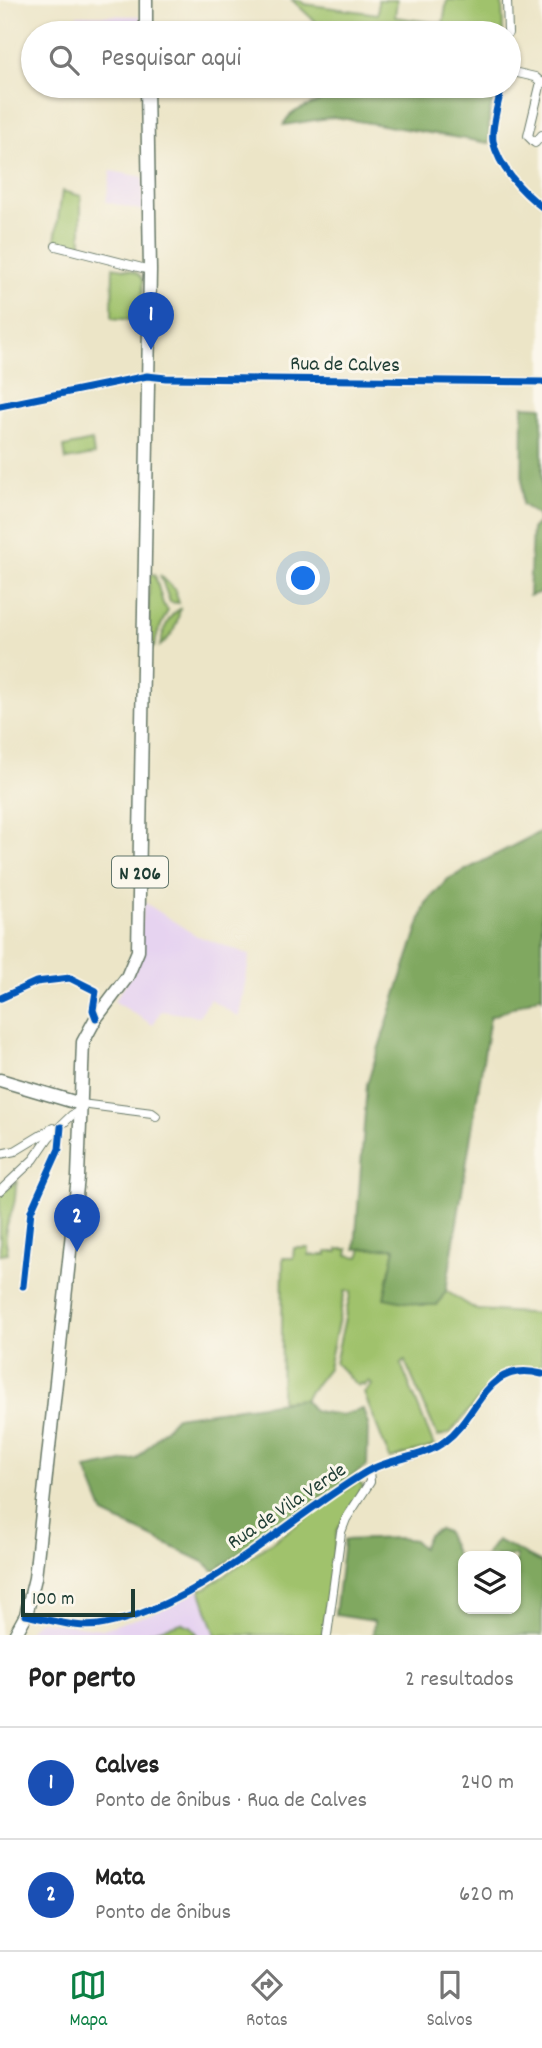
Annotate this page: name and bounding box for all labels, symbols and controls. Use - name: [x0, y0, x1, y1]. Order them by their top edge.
- search box: [21, 21, 521, 98]
- icon: search: [45, 41, 83, 79]
- text: Pesquisar aqui: [101, 41, 241, 78]
- pin: 1: [128, 292, 174, 350]
- street label: Rua de Calves: [290, 350, 400, 382]
- your location: [286, 561, 320, 595]
- road number: N 206: [112, 856, 168, 888]
- pin: 2: [54, 1194, 100, 1252]
- street label: Rua de Vila Verde: [222, 1457, 353, 1558]
- map controls: [458, 1551, 521, 1614]
- button: layers: [458, 1551, 521, 1614]
- scale bar: [21, 1586, 135, 1618]
- text: 100 m: [32, 1587, 74, 1614]
- text: Por perto: [28, 1659, 136, 1702]
- text: 2 resultados: [405, 1664, 514, 1697]
- text: Calves: [95, 1748, 159, 1785]
- text: 1: [48, 1767, 54, 1800]
- text: 240 m: [461, 1767, 514, 1800]
- text: Ponto de ônibus · Rua de Calves: [95, 1785, 367, 1818]
- text: Mata: [95, 1860, 144, 1897]
- text: 2: [46, 1879, 56, 1912]
- text: 620 m: [459, 1879, 514, 1912]
- text: Ponto de ônibus: [95, 1897, 231, 1930]
- tab: Mapa: [69, 1966, 107, 2035]
- tab: Rotas: [246, 1966, 288, 2035]
- tab: Salvos: [426, 1966, 473, 2035]

